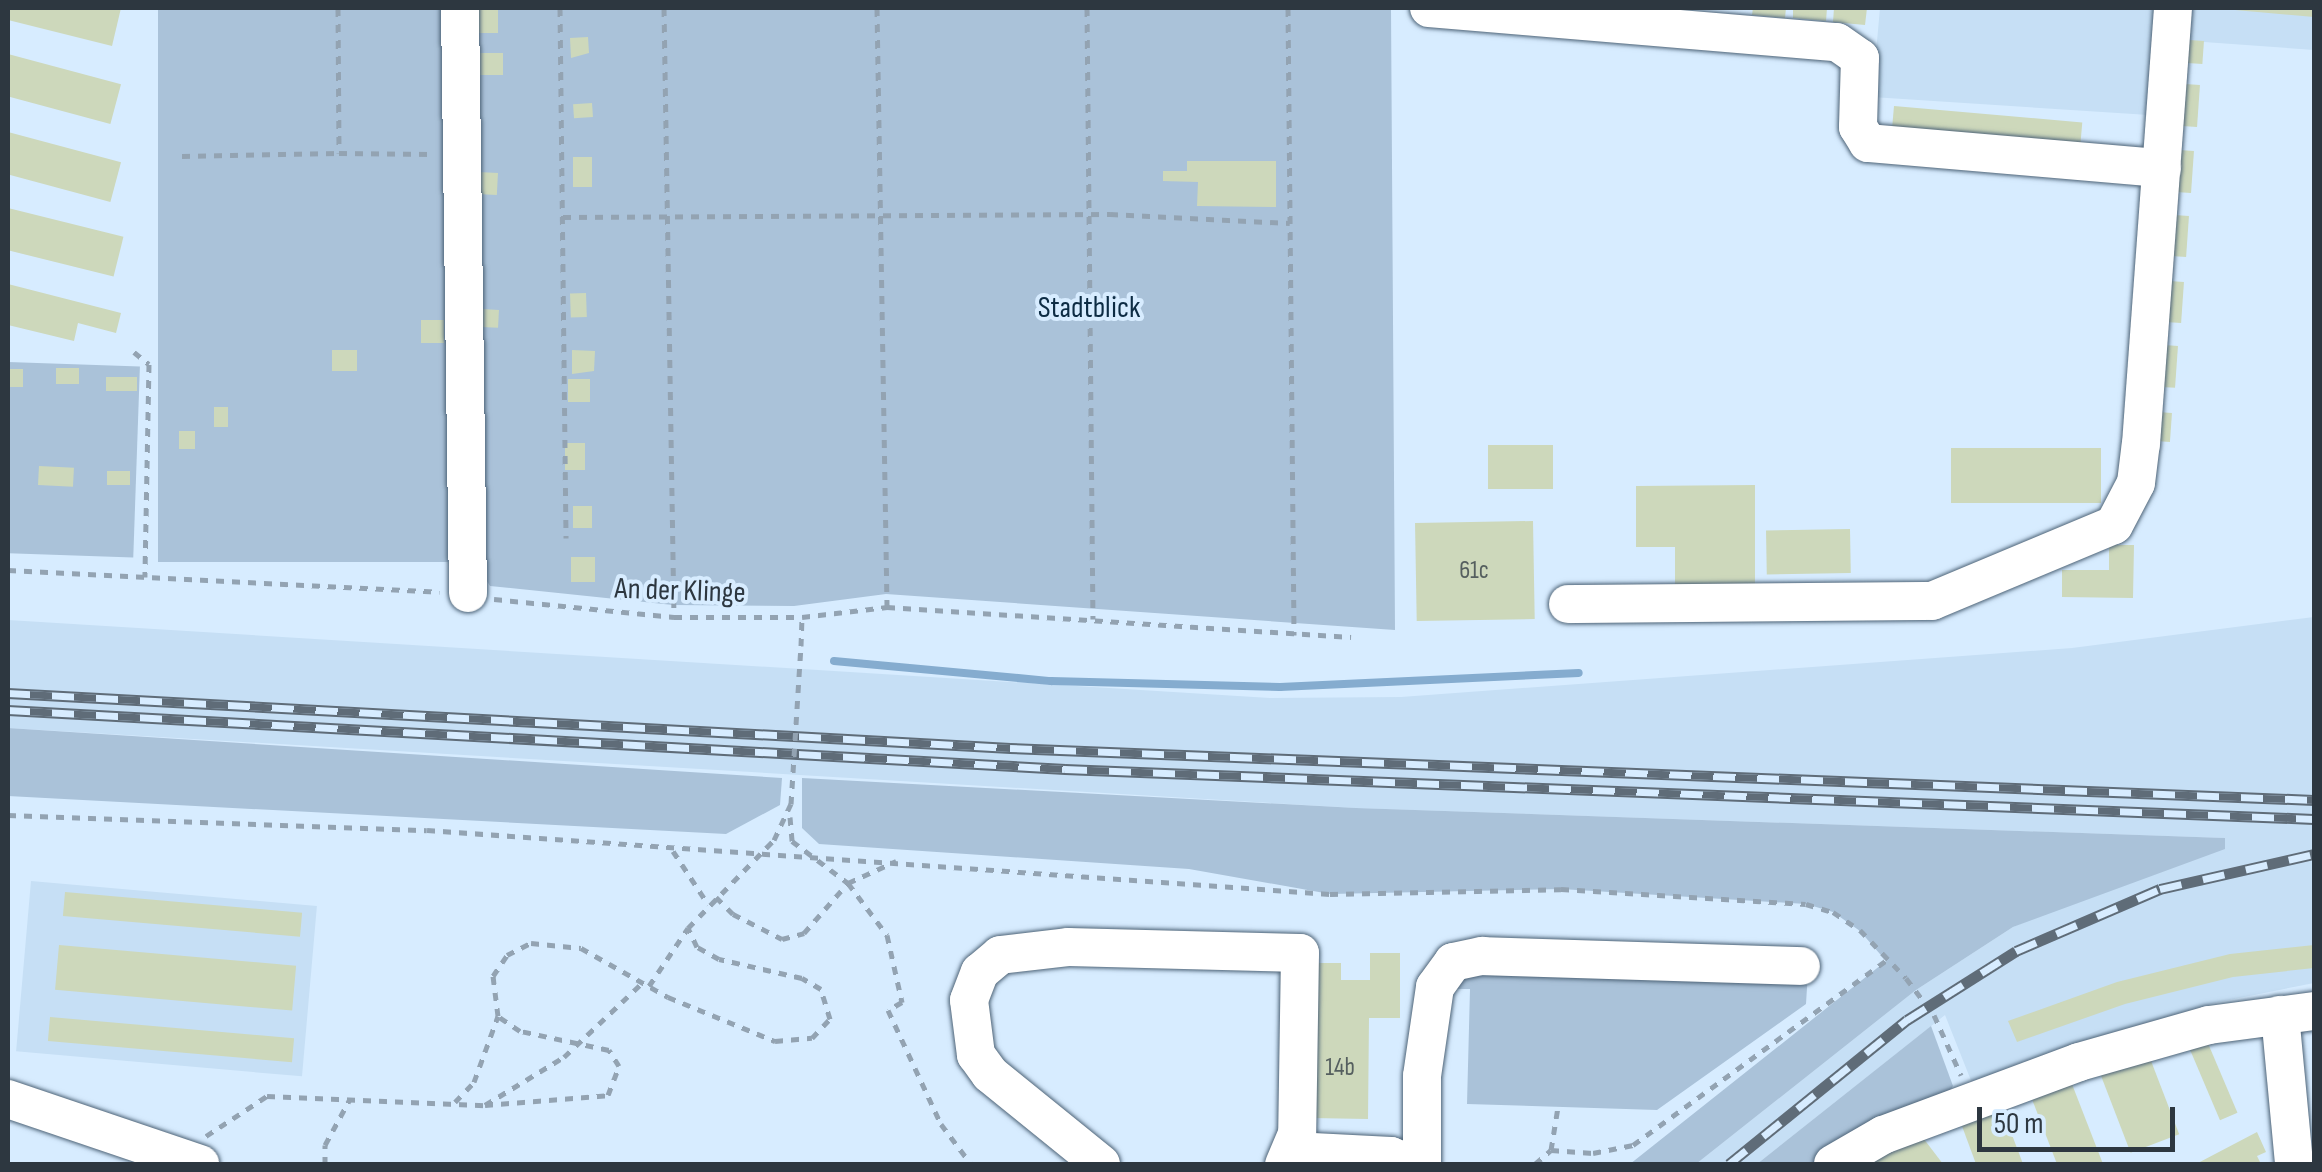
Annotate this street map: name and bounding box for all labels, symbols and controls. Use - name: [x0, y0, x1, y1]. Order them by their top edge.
- park label: Stadtblick: [1038, 290, 1140, 326]
- house number: 61c: [1459, 556, 1489, 586]
- street label: An der Klinge: [614, 571, 746, 611]
- house number: 14b: [1325, 1053, 1355, 1083]
- scale bar: [1982, 1087, 2180, 1149]
- text: 50 m: [1994, 1106, 2043, 1142]

